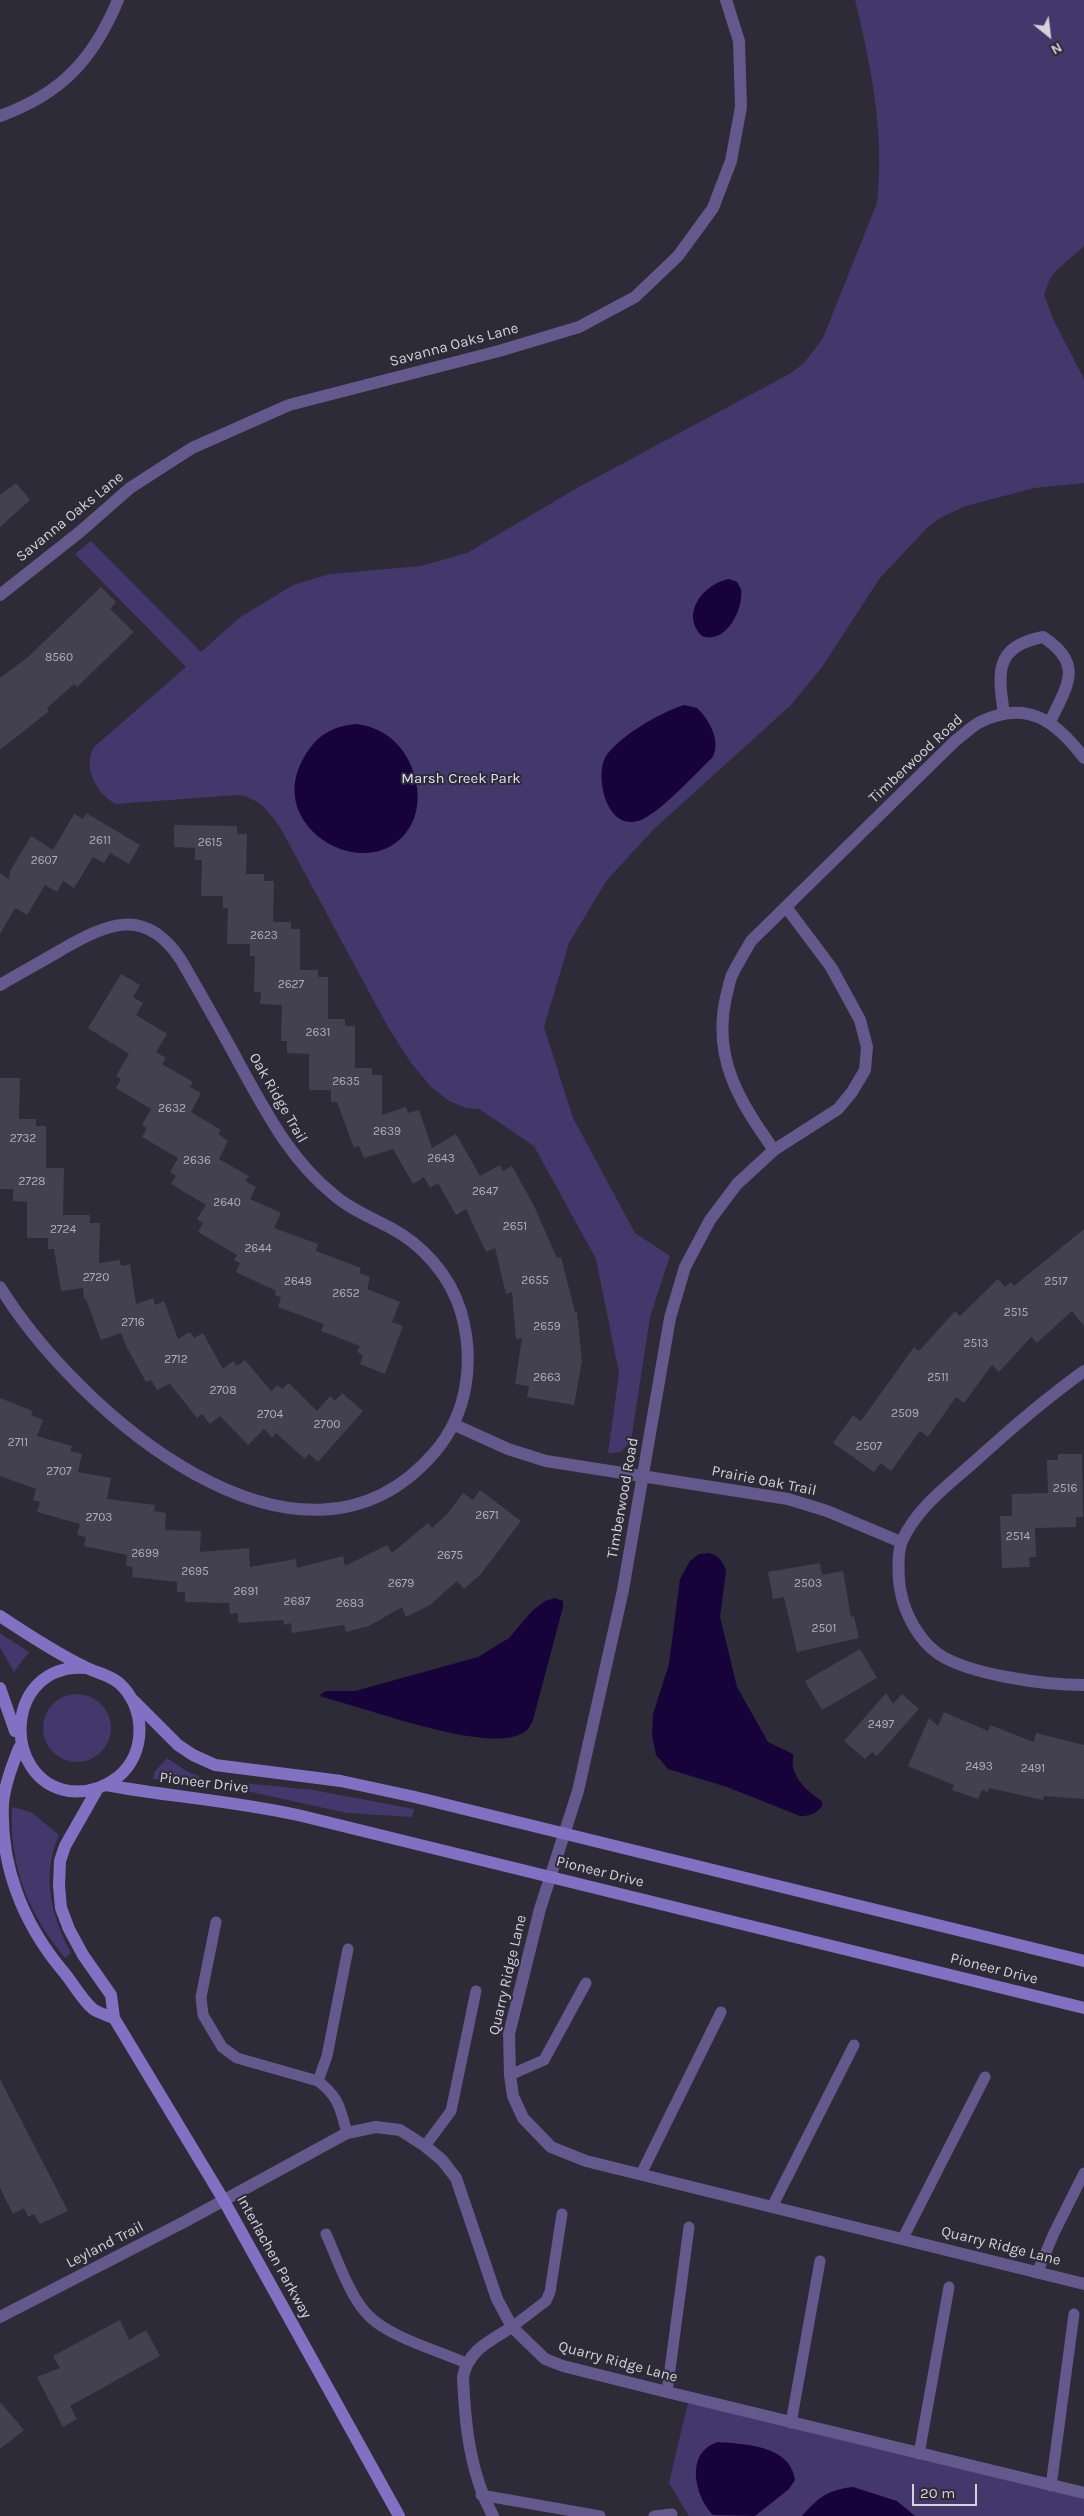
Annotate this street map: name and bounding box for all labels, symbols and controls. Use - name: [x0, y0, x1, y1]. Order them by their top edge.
- north arrow: [1024, 10, 1074, 60]
- text: N: [1048, 39, 1065, 58]
- street label: Savanna Oaks Lane: [387, 319, 521, 371]
- street label: Savanna Oaks Lane: [13, 468, 127, 566]
- house number: 8560: [45, 651, 73, 665]
- street label: Timberwood Road: [865, 711, 967, 807]
- park label: Marsh Creek Park: [401, 770, 521, 788]
- house number: 2611: [89, 834, 111, 848]
- house number: 2615: [198, 836, 222, 850]
- house number: 2607: [31, 854, 57, 868]
- house number: 2623: [250, 929, 278, 943]
- house number: 2627: [278, 978, 304, 992]
- house number: 2631: [306, 1026, 330, 1040]
- street label: Oak Ridge Trail: [245, 1050, 311, 1146]
- house number: 2635: [332, 1075, 360, 1089]
- house number: 2632: [158, 1102, 186, 1116]
- house number: 2639: [373, 1125, 401, 1139]
- house number: 2732: [10, 1132, 36, 1146]
- house number: 2643: [427, 1152, 455, 1166]
- house number: 2636: [183, 1154, 211, 1168]
- house number: 2728: [19, 1175, 45, 1189]
- house number: 2647: [472, 1185, 498, 1199]
- house number: 2640: [213, 1196, 241, 1210]
- house number: 2651: [503, 1220, 527, 1234]
- house number: 2724: [50, 1223, 76, 1237]
- house number: 2644: [244, 1242, 272, 1256]
- house number: 2720: [83, 1271, 109, 1285]
- house number: 2655: [521, 1274, 549, 1288]
- house number: 2648: [284, 1275, 312, 1289]
- house number: 2517: [1044, 1275, 1068, 1289]
- house number: 2652: [332, 1287, 360, 1301]
- house number: 2515: [1004, 1306, 1028, 1320]
- house number: 2716: [121, 1316, 145, 1330]
- house number: 2659: [533, 1320, 561, 1334]
- house number: 2513: [964, 1337, 988, 1351]
- house number: 2712: [164, 1353, 188, 1367]
- house number: 2663: [533, 1371, 561, 1385]
- house number: 2511: [927, 1371, 949, 1385]
- house number: 2708: [209, 1384, 237, 1398]
- house number: 2509: [891, 1407, 919, 1421]
- house number: 2704: [257, 1408, 283, 1422]
- house number: 2700: [314, 1418, 340, 1432]
- house number: 2711: [8, 1436, 28, 1450]
- street label: Timberwood Road: [604, 1436, 642, 1560]
- house number: 2507: [856, 1440, 882, 1454]
- street label: Prairie Oak Trail: [710, 1462, 818, 1500]
- house number: 2707: [46, 1465, 72, 1479]
- house number: 2516: [1053, 1482, 1077, 1496]
- house number: 2671: [475, 1509, 499, 1523]
- house number: 2703: [86, 1511, 112, 1525]
- house number: 2514: [1006, 1530, 1030, 1544]
- house number: 2699: [131, 1547, 159, 1561]
- house number: 2675: [437, 1549, 463, 1563]
- house number: 2695: [181, 1565, 209, 1579]
- house number: 2679: [388, 1577, 414, 1591]
- house number: 2503: [794, 1577, 822, 1591]
- house number: 2691: [234, 1585, 258, 1599]
- house number: 2687: [284, 1595, 310, 1609]
- house number: 2683: [336, 1597, 364, 1611]
- house number: 2501: [812, 1622, 836, 1636]
- house number: 2497: [868, 1718, 894, 1732]
- house number: 2493: [965, 1760, 993, 1774]
- house number: 2491: [1021, 1762, 1045, 1776]
- street label: Pioneer Drive: [159, 1769, 249, 1797]
- street label: Pioneer Drive: [554, 1852, 646, 1892]
- street label: Quarry Ridge Lane: [485, 1913, 531, 2037]
- street label: Pioneer Drive: [948, 1949, 1040, 1989]
- street label: Interlachen Parkway: [233, 2192, 315, 2322]
- street label: Leyland Trail: [63, 2218, 147, 2272]
- street label: Quarry Ridge Lane: [939, 2222, 1063, 2270]
- street label: Quarry Ridge Lane: [556, 2337, 680, 2387]
- scale bar: [914, 2474, 979, 2506]
- text: 20 m: [920, 2484, 955, 2502]

